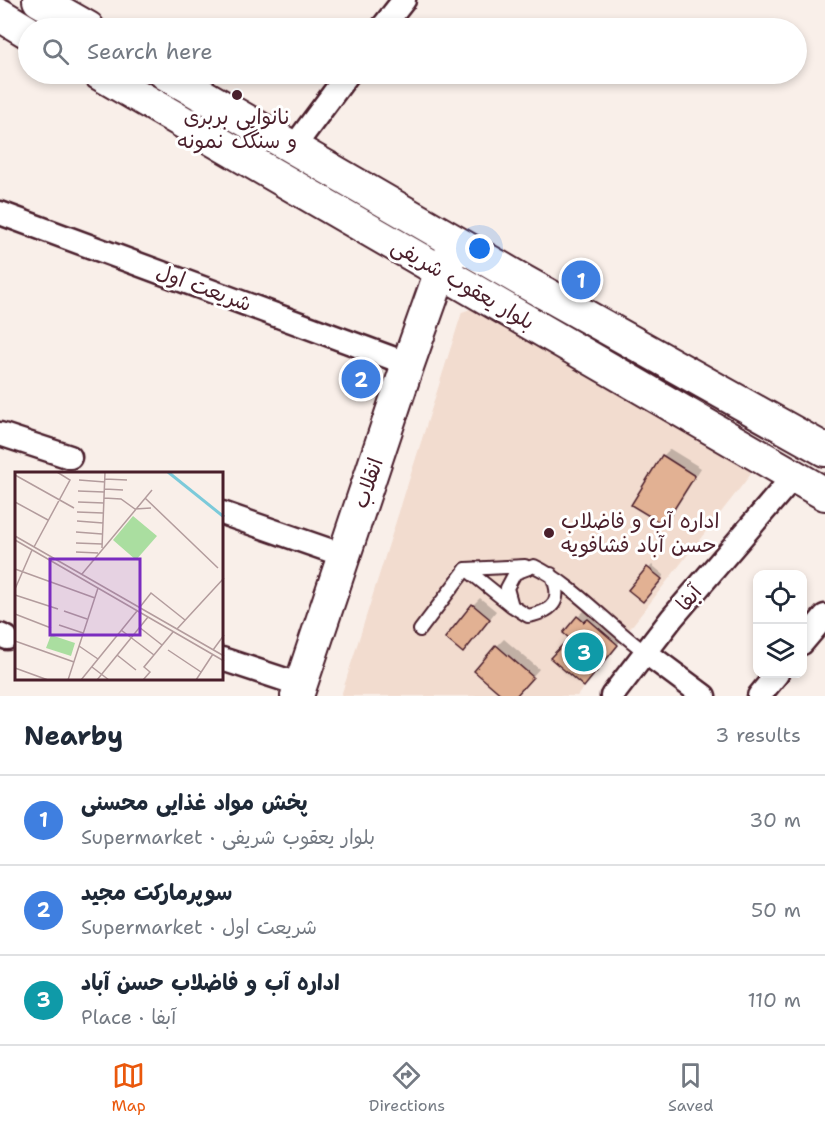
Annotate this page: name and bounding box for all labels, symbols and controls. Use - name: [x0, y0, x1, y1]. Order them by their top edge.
- search box: [18, 18, 807, 84]
- icon: search: [39, 35, 72, 68]
- text: Search here: [87, 37, 213, 66]
- marker: نانوایی بربری و سنگک نمونه: [230, 88, 244, 102]
- place label: نانوایی بربری و سنگک نمونه: [177, 103, 297, 155]
- street label: بلوار یعقوب شریفی: [386, 232, 540, 336]
- your location: [465, 234, 494, 263]
- street label: شریعت اول: [152, 258, 256, 318]
- pin: 1: [562, 258, 600, 302]
- pin: 2: [342, 356, 380, 401]
- street label: انقلاب: [346, 454, 390, 512]
- inset map: [15, 472, 224, 681]
- place label: اداره آب و فاضلاب حسن آباد فشافویه: [561, 507, 720, 559]
- marker: اداره آب و فاضلاب حسن آباد فشافویه: [542, 526, 556, 540]
- map controls: [753, 570, 807, 678]
- button: locate: [753, 570, 807, 624]
- street label: آبفا: [670, 578, 709, 617]
- button: layers: [753, 624, 807, 678]
- pin: 3: [564, 630, 604, 674]
- text: Nearby: [24, 718, 123, 753]
- text: 3 results: [715, 722, 801, 748]
- text: پخش مواد غذایی محسنی: [81, 788, 308, 817]
- text: 1: [39, 807, 48, 833]
- text: 30 m: [749, 807, 801, 833]
- text: Supermarket · بلوار یعقوب شریفی: [81, 824, 375, 850]
- text: سوپرمارکت مجید: [81, 878, 232, 907]
- text: 2: [37, 897, 51, 923]
- text: 50 m: [751, 897, 801, 923]
- text: Supermarket · شریعت اول: [81, 914, 317, 940]
- text: اداره آب و فاضلاب حسن آباد: [81, 968, 340, 997]
- text: 3: [37, 987, 51, 1013]
- text: 110 m: [747, 987, 801, 1013]
- text: Place · آبفا: [81, 1004, 176, 1030]
- tab: Map: [112, 1059, 146, 1116]
- tab: Directions: [369, 1059, 445, 1116]
- tab: Saved: [668, 1059, 714, 1116]

